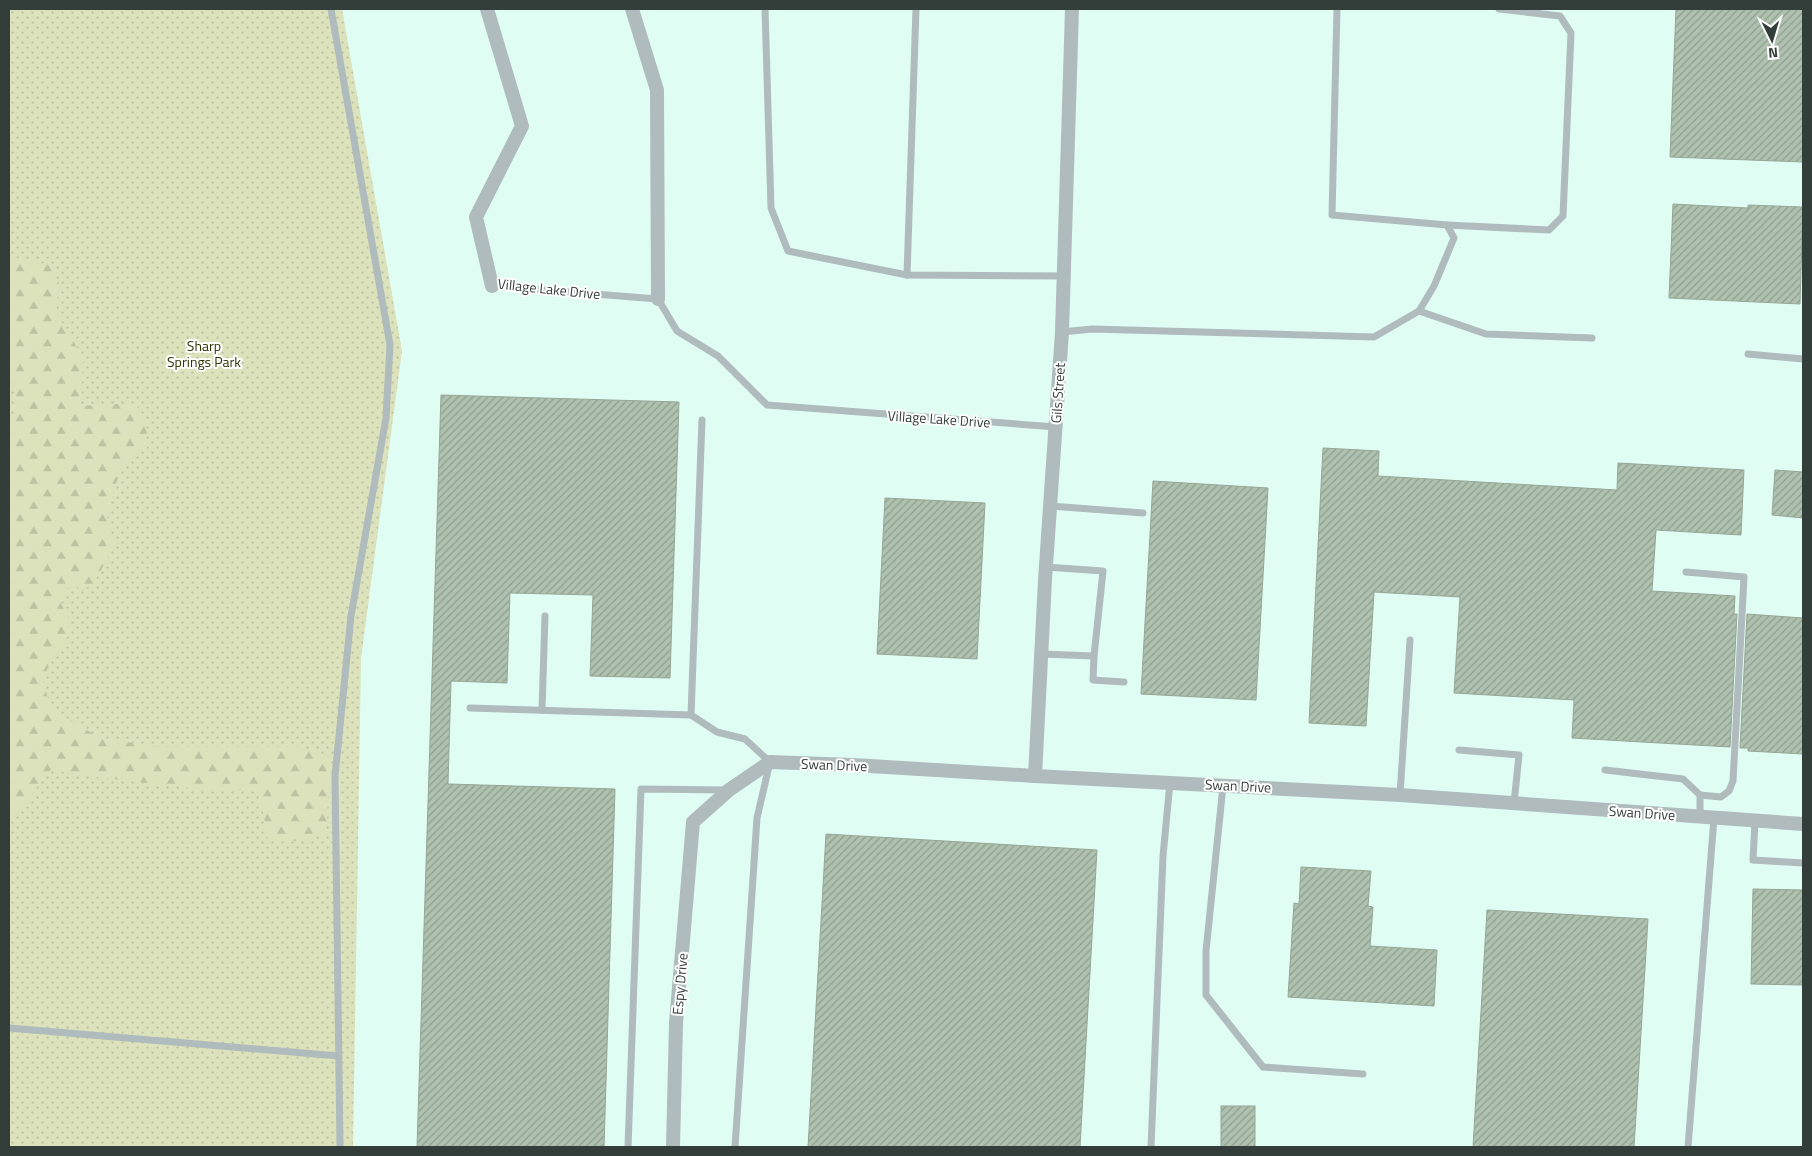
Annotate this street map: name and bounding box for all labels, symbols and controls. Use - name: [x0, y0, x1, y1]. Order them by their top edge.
- north arrow: [1747, 15, 1797, 65]
- text: N: [1767, 43, 1779, 64]
- street label: Village Lake Drive: [497, 273, 601, 304]
- park label: Sharp Springs Park: [167, 335, 241, 372]
- street label: Gils Street: [1045, 362, 1070, 424]
- street label: Village Lake Drive: [887, 404, 991, 433]
- street label: Swan Drive: [801, 753, 868, 776]
- street label: Swan Drive: [1204, 773, 1272, 798]
- street label: Swan Drive: [1608, 800, 1676, 825]
- street label: Espy Drive: [666, 952, 693, 1016]

